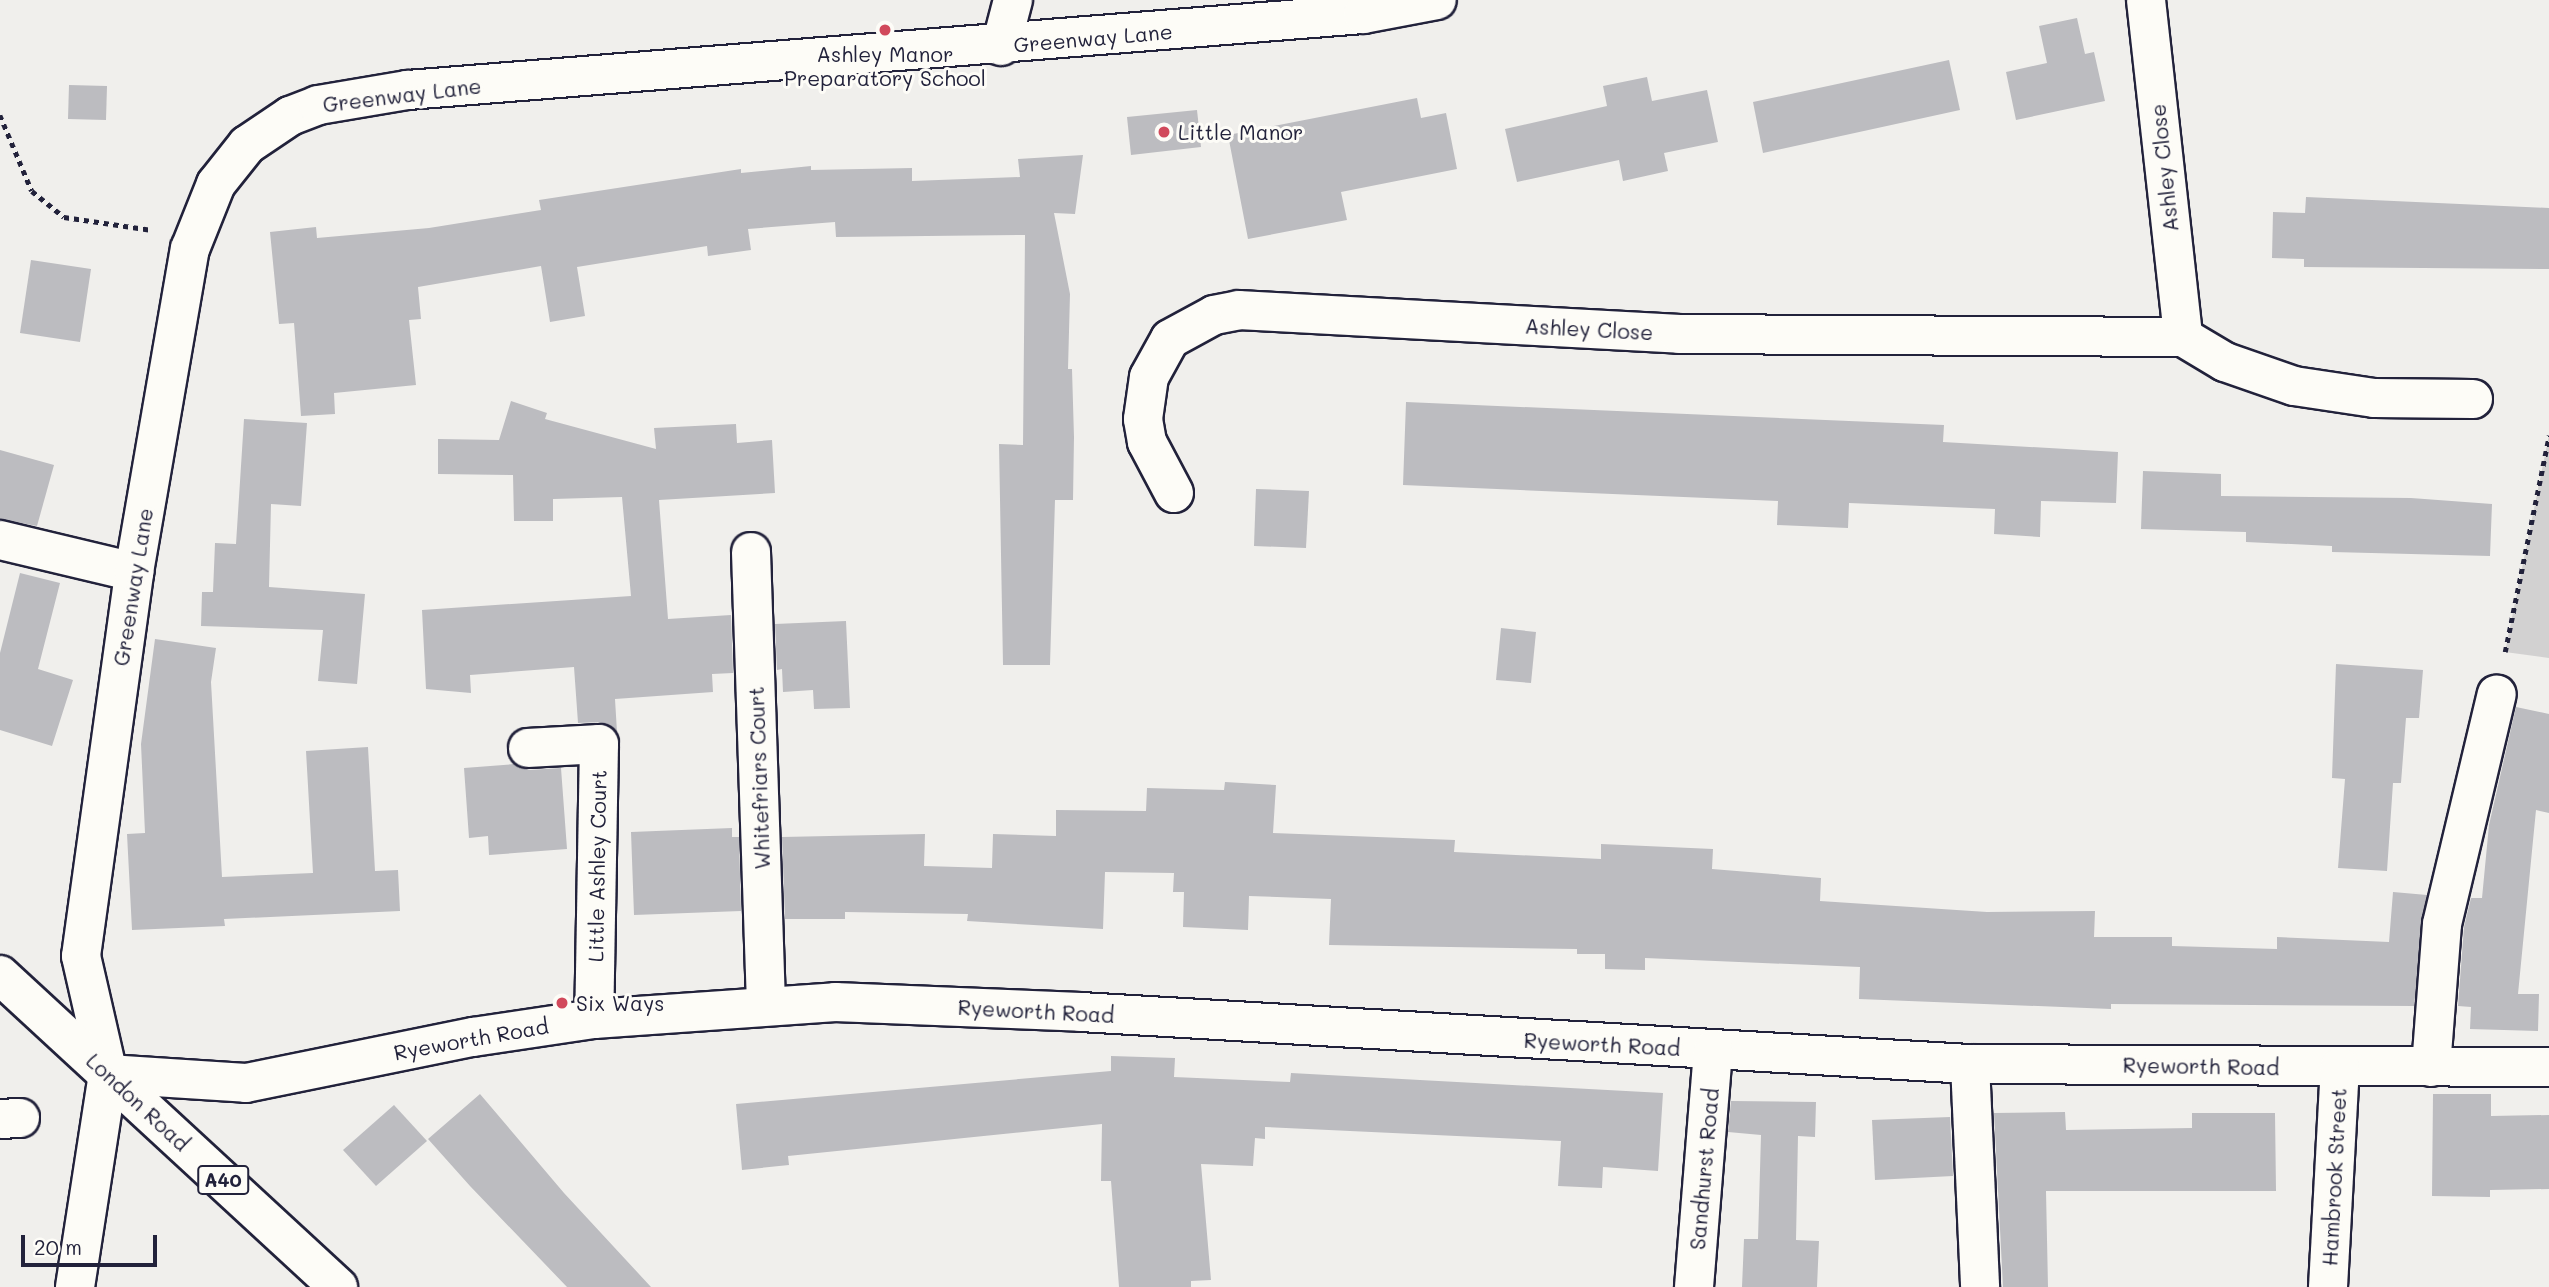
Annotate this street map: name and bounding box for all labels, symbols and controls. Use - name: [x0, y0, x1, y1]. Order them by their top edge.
- street label: Greenway Lane: [1012, 18, 1174, 58]
- marker: Ashley Manor Preparatory School: [877, 22, 893, 38]
- place label: Ashley Manor Preparatory School: [784, 41, 986, 91]
- street label: Greenway Lane: [321, 73, 483, 117]
- street label: Ashley Close: [2145, 103, 2183, 233]
- place label: Little Manor: [1178, 119, 1303, 145]
- marker: Little Manor: [1156, 124, 1172, 140]
- street label: Ashley Close: [1524, 313, 1654, 345]
- street label: Greenway Lane: [108, 506, 158, 668]
- street label: Whitefriars Court: [743, 686, 775, 870]
- street label: Little Ashley Court: [583, 770, 611, 962]
- place label: Six Ways: [576, 990, 664, 1016]
- street label: Ryeworth Road: [957, 994, 1115, 1028]
- marker: Six Ways: [554, 995, 570, 1011]
- street label: Ryeworth Road: [392, 1013, 550, 1065]
- street label: Ryeworth Road: [1523, 1027, 1681, 1061]
- street label: London Road: [81, 1048, 195, 1156]
- street label: Ryeworth Road: [2122, 1052, 2280, 1080]
- street label: Sandhurst Road: [1684, 1087, 1724, 1251]
- street label: Hambrook Street: [2317, 1087, 2351, 1267]
- road number: A40: [197, 1164, 249, 1196]
- scale bar: [24, 1220, 161, 1264]
- text: 20 m: [34, 1233, 82, 1260]

